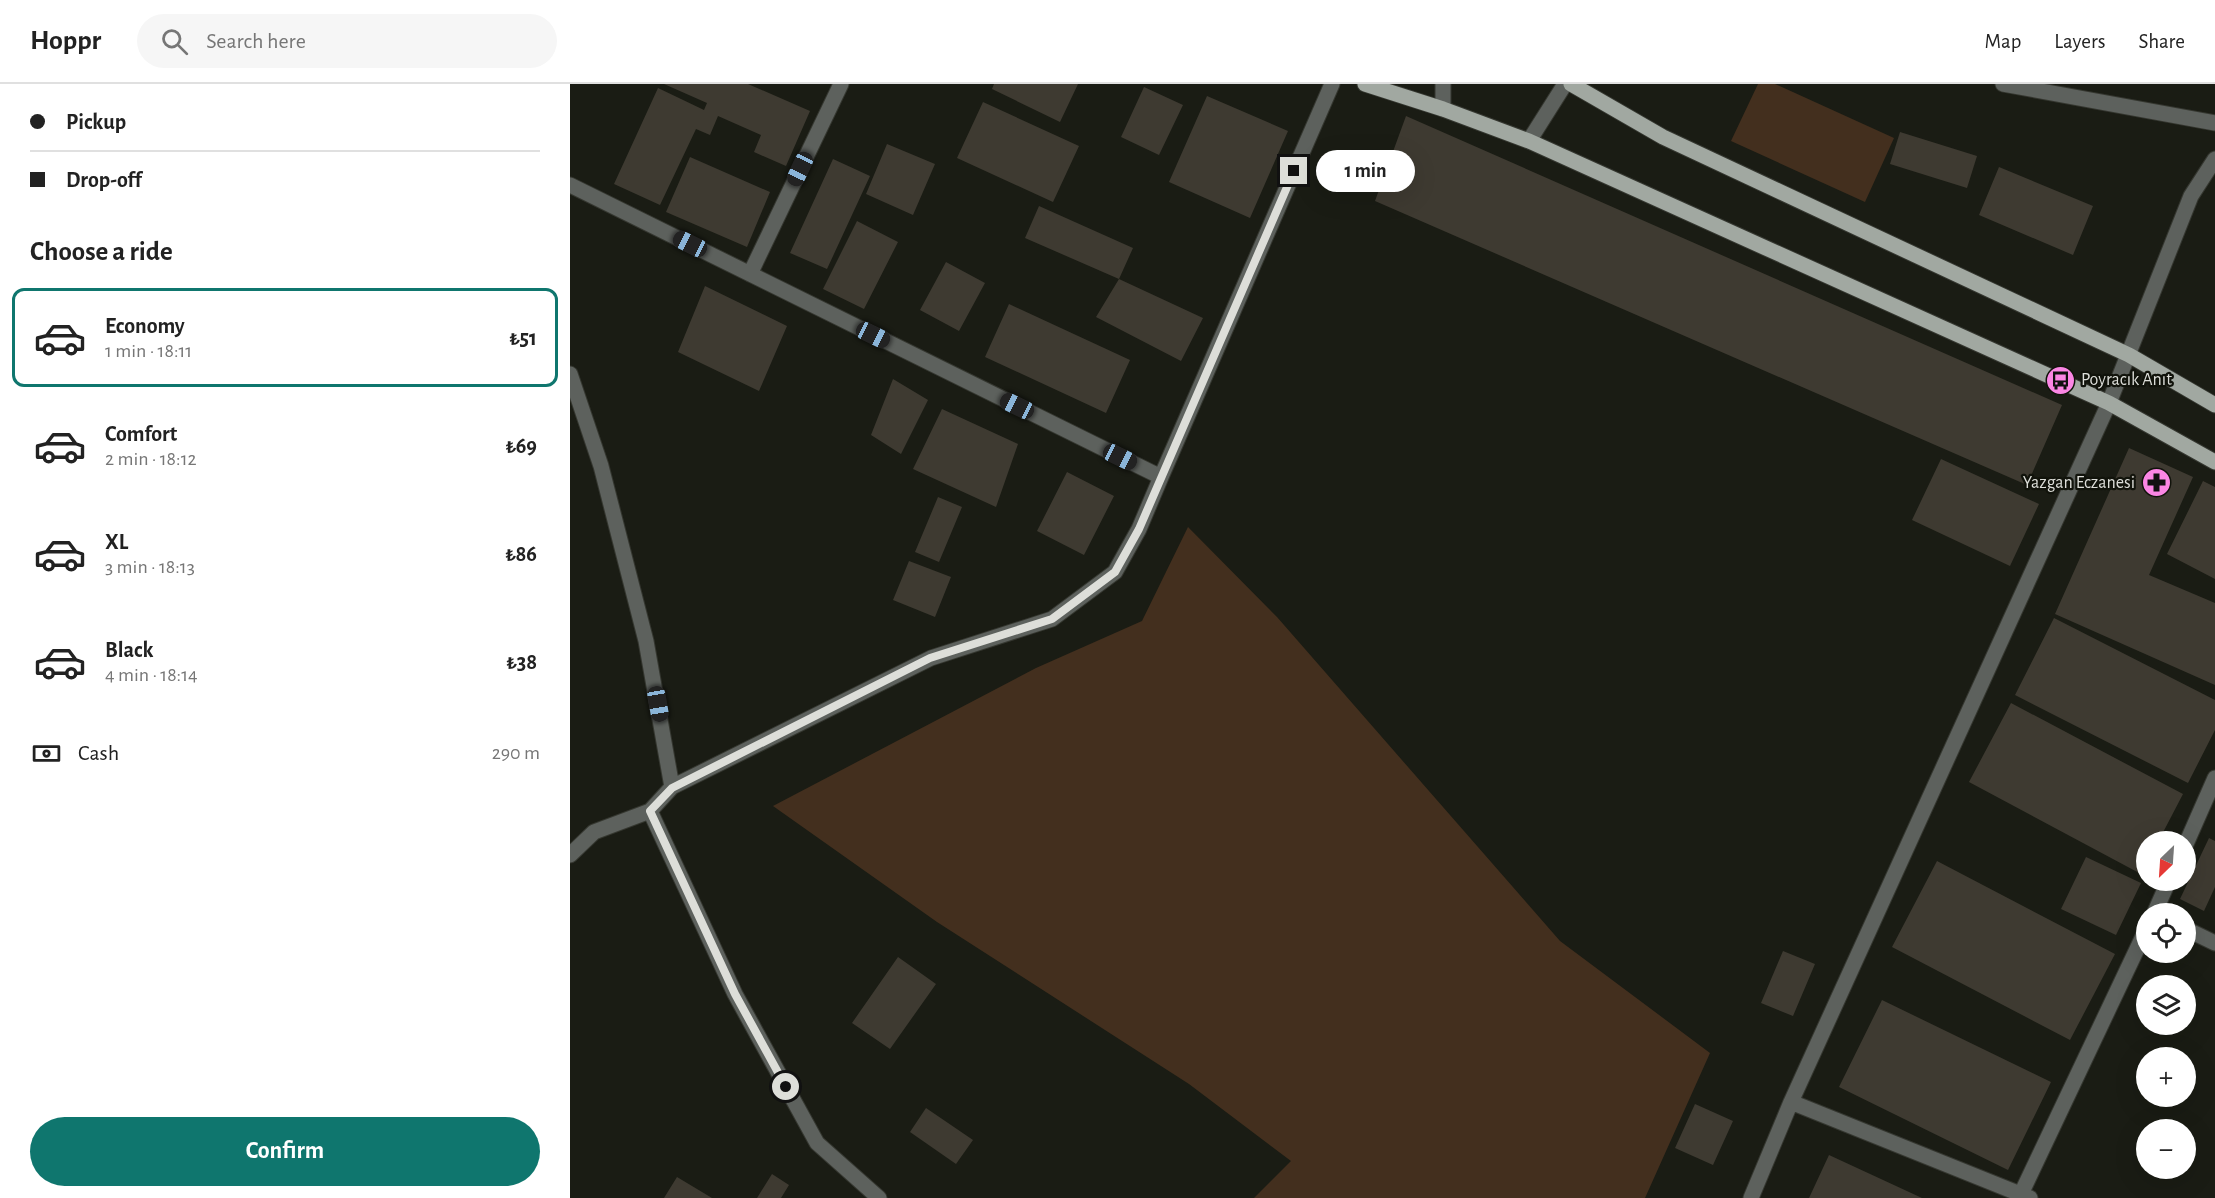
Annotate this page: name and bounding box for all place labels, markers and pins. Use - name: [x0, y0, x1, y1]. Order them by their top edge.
- bus stop icon: Poyracık Anıt: [2044, 364, 2076, 396]
- place label: Poyracık Anıt: [2081, 371, 2172, 389]
- pharmacy icon: Yazgan Eczanesi: [2140, 467, 2172, 499]
- place label: Yazgan Eczanesi: [2023, 474, 2135, 492]

